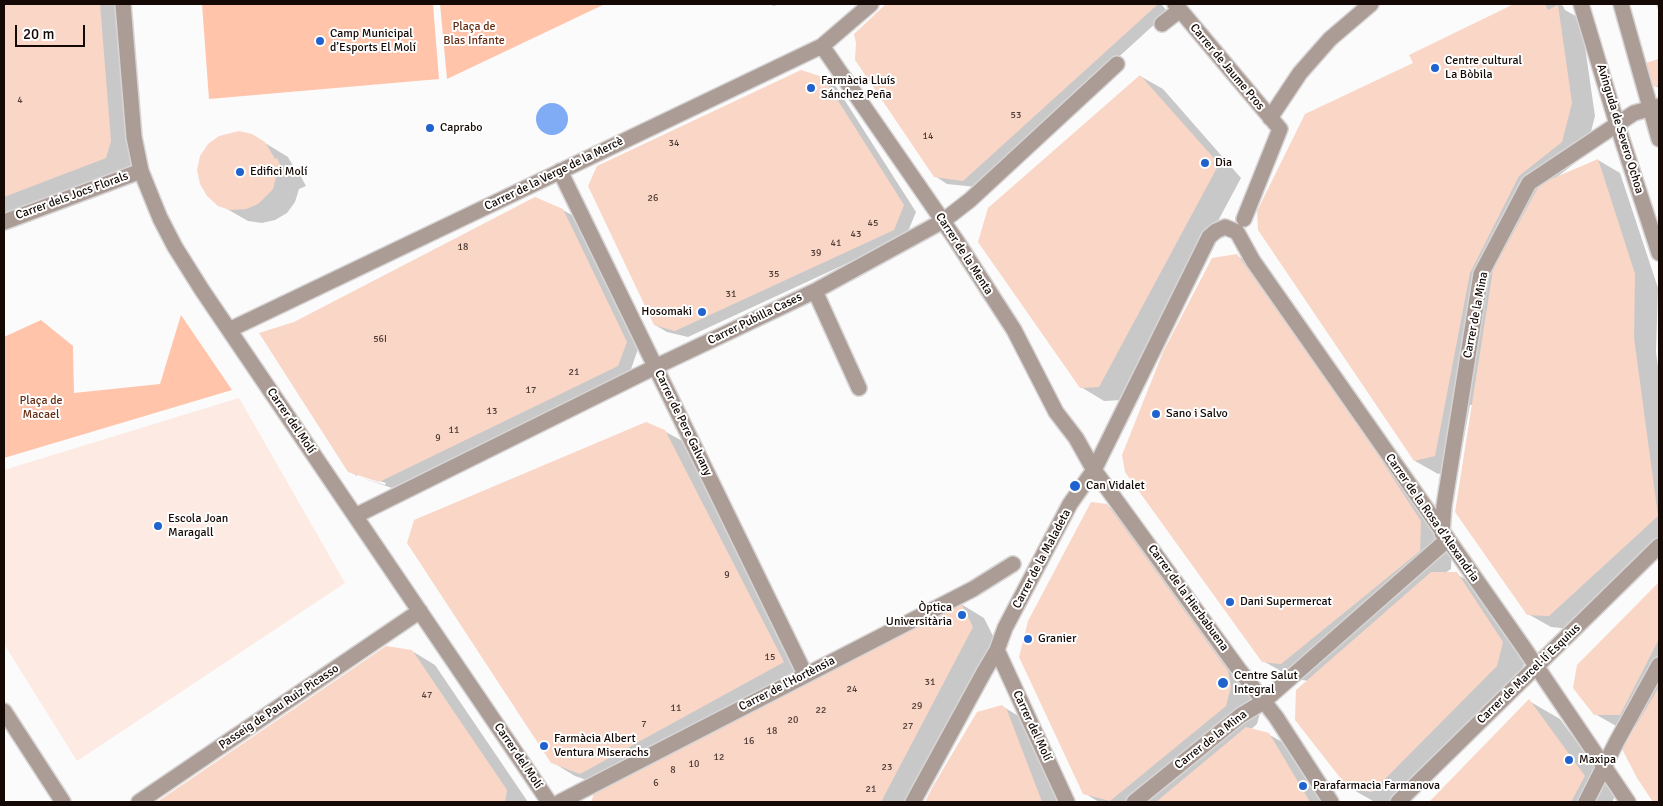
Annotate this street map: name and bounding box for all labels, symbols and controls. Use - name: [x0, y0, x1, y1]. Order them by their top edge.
- scale bar: [18, 15, 88, 47]
- park label: Plaça de Blas Infante: [443, 20, 505, 48]
- street label: Carrer de Jaume Pros: [1187, 21, 1267, 113]
- text: 20 m: [23, 25, 54, 43]
- place label: Camp Municipal d’Esports El Molí: [330, 27, 416, 55]
- marker: Camp Municipal d’Esports El Molí: [314, 35, 326, 47]
- place label: Centre cultural La Bòbila: [1445, 54, 1522, 82]
- marker: Centre cultural La Bòbila: [1429, 62, 1441, 74]
- street label: Avinguda de Severo Ochoa: [1593, 63, 1647, 195]
- place label: Farmàcia Lluís Sánchez Peña: [821, 74, 895, 102]
- marker: Farmàcia Lluís Sánchez Peña: [805, 82, 817, 94]
- house number: 4: [17, 94, 23, 106]
- house number: 53: [1011, 109, 1021, 121]
- place label: Caprabo: [440, 121, 483, 135]
- marker: Caprabo: [424, 122, 436, 134]
- house number: 14: [923, 130, 933, 142]
- street label: Carrer de la Verge de la Mercè: [482, 134, 626, 214]
- house number: 34: [669, 137, 679, 149]
- place label: Dia: [1215, 156, 1232, 170]
- marker: Dia: [1199, 157, 1211, 169]
- place label: Edifici Molí: [250, 165, 307, 179]
- marker: Edifici Molí: [234, 166, 246, 178]
- street label: Carrer dels Jocs Florals: [14, 169, 130, 223]
- house number: 26: [648, 192, 658, 204]
- street label: Carrer de la Menta: [932, 210, 996, 298]
- house number: 45: [868, 217, 878, 229]
- house number: 43: [851, 228, 861, 240]
- house number: 41: [831, 237, 841, 249]
- house number: 18: [458, 241, 468, 253]
- house number: 39: [811, 247, 821, 259]
- house number: 35: [769, 268, 779, 280]
- street label: Carrer de la Mina: [1461, 271, 1491, 359]
- house number: 31: [726, 288, 736, 300]
- street label: Carrer Pubilla Cases: [706, 290, 804, 348]
- place label: Hosomaki: [641, 305, 692, 319]
- marker: Hosomaki: [696, 306, 708, 318]
- house number: 56I: [373, 333, 387, 345]
- house number: 21: [569, 366, 579, 378]
- street label: Carrer de Pere Galvany: [651, 368, 715, 478]
- house number: 17: [526, 384, 536, 396]
- street label: Carrer del Molí: [264, 385, 318, 457]
- park label: Plaça de Macael: [19, 394, 63, 422]
- house number: 13: [487, 405, 497, 417]
- place label: Sano i Salvo: [1166, 407, 1228, 421]
- marker: Sano i Salvo: [1150, 408, 1162, 420]
- house number: 11: [449, 424, 459, 436]
- house number: 9: [435, 432, 441, 444]
- street label: Carrer de la Rosa d'Alexandria: [1382, 451, 1482, 585]
- marker: Can Vidalet: [1068, 479, 1082, 493]
- place label: Can Vidalet: [1086, 479, 1145, 493]
- street label: Carrer de la Maladeta: [1010, 507, 1074, 611]
- place label: Escola Joan Maragall: [168, 512, 228, 540]
- marker: Escola Joan Maragall: [152, 520, 164, 532]
- street label: Carrer de la Hierbabuena: [1145, 542, 1231, 654]
- house number: 9: [724, 569, 730, 581]
- place label: Dani Supermercat: [1240, 595, 1332, 609]
- marker: Dani Supermercat: [1224, 596, 1236, 608]
- place label: Òptica Universitària: [886, 601, 952, 629]
- marker: Òptica Universitària: [956, 609, 968, 621]
- street label: Carrer de Marcel·lí Esquius: [1474, 621, 1584, 727]
- place label: Granier: [1038, 632, 1076, 646]
- marker: Granier: [1022, 633, 1034, 645]
- house number: 15: [765, 651, 775, 663]
- street label: Carrer de l'Hortènsia: [737, 654, 837, 714]
- street label: Passeig de Pau Ruiz Picasso: [216, 661, 342, 753]
- place label: Centre Salut Integral: [1234, 669, 1298, 697]
- house number: 31: [925, 676, 935, 688]
- marker: Centre Salut Integral: [1216, 676, 1230, 690]
- house number: 24: [847, 683, 857, 695]
- street label: Carrer del Molí: [1009, 688, 1055, 764]
- house number: 47: [422, 689, 432, 701]
- house number: 29: [912, 700, 922, 712]
- house number: 11: [671, 702, 681, 714]
- house number: 22: [816, 704, 826, 716]
- street label: Carrer de la Mina: [1172, 707, 1250, 773]
- house number: 20: [788, 714, 798, 726]
- house number: 7: [641, 718, 647, 730]
- street label: Carrer del Molí: [491, 720, 545, 792]
- house number: 27: [903, 720, 913, 732]
- house number: 18: [767, 725, 777, 737]
- place label: Farmàcia Albert Ventura Miserachs: [554, 732, 649, 760]
- house number: 16: [744, 735, 754, 747]
- marker: Farmàcia Albert Ventura Miserachs: [538, 740, 550, 752]
- house number: 12: [714, 751, 724, 763]
- place label: Maxipa: [1579, 753, 1616, 767]
- marker: Maxipa: [1563, 754, 1575, 766]
- house number: 10: [689, 758, 699, 770]
- house number: 23: [882, 761, 892, 773]
- house number: 8: [670, 764, 676, 776]
- house number: 6: [653, 777, 659, 789]
- place label: Parafarmacia Farmanova: [1313, 779, 1440, 793]
- marker: Parafarmacia Farmanova: [1297, 780, 1309, 792]
- house number: 21: [866, 783, 876, 795]

